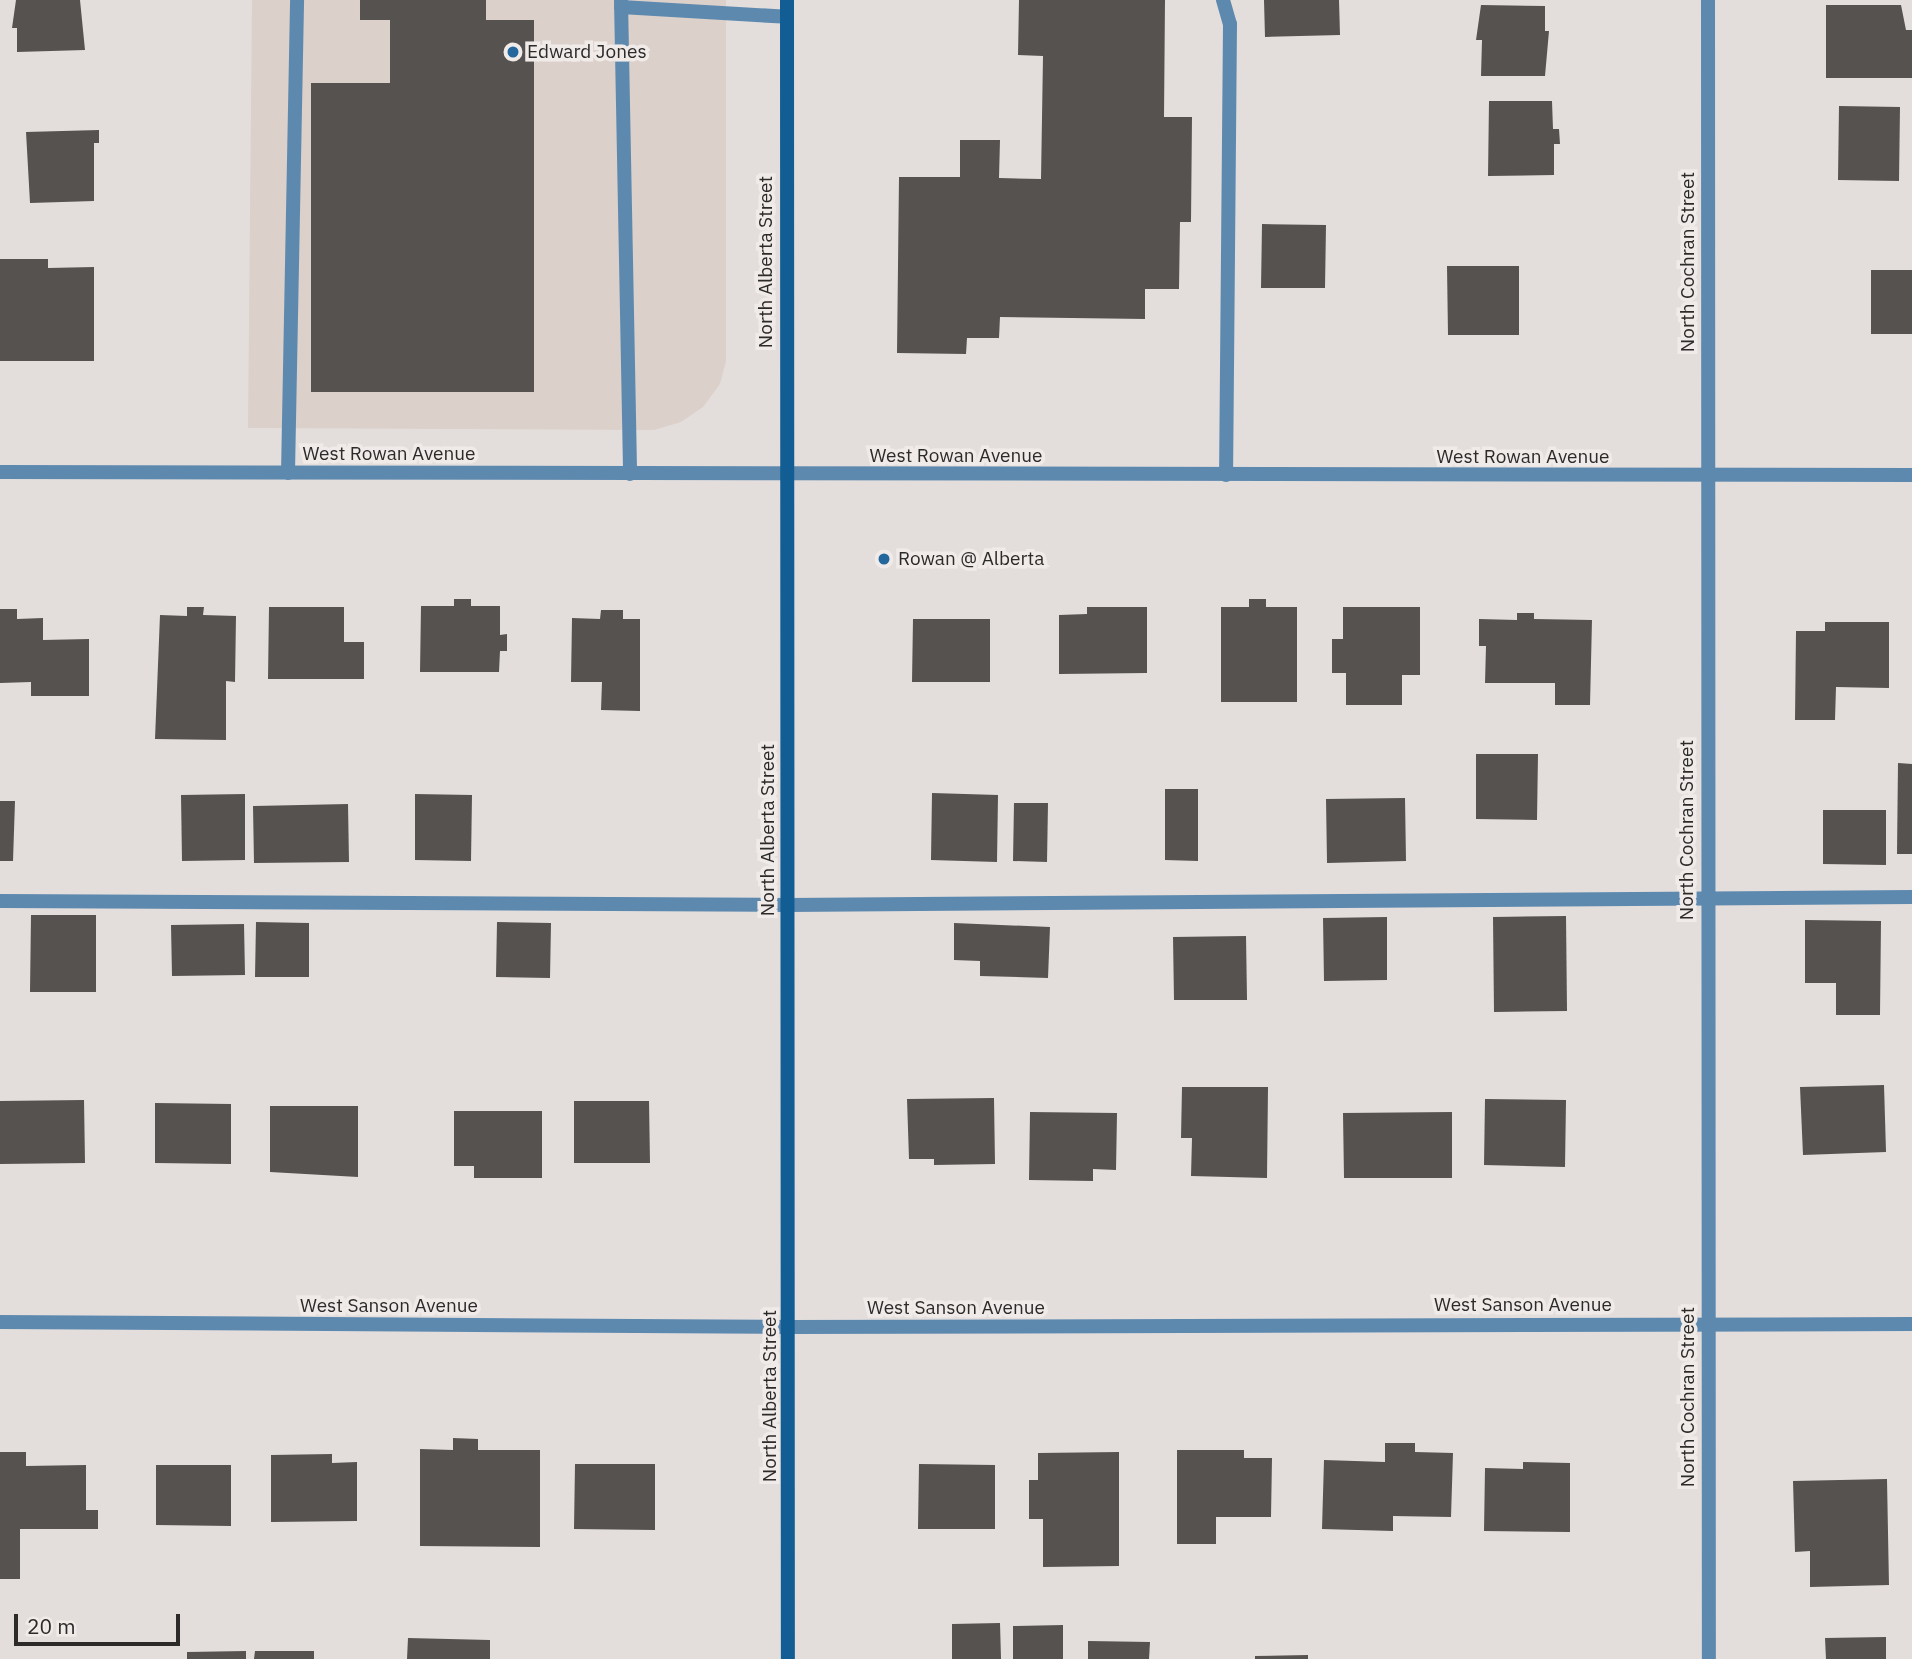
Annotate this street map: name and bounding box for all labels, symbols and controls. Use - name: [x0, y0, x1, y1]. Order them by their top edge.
- place label: Edward Jones: [527, 41, 647, 63]
- marker: Edward Jones: [505, 44, 521, 60]
- street label: North Cochran Street: [1677, 172, 1699, 352]
- street label: North Alberta Street: [755, 176, 777, 348]
- street label: West Rowan Avenue: [302, 443, 476, 465]
- street label: West Rowan Avenue: [869, 445, 1043, 467]
- street label: West Rowan Avenue: [1436, 446, 1610, 468]
- place label: Rowan @ Alberta: [898, 548, 1044, 570]
- marker: Rowan @ Alberta: [876, 551, 892, 567]
- street label: North Cochran Street: [1676, 740, 1698, 920]
- street label: North Alberta Street: [757, 744, 779, 916]
- street label: West Sanson Avenue: [1434, 1294, 1612, 1316]
- street label: West Sanson Avenue: [300, 1295, 478, 1317]
- street label: West Sanson Avenue: [867, 1297, 1045, 1319]
- street label: North Cochran Street: [1677, 1307, 1699, 1487]
- street label: North Alberta Street: [759, 1310, 781, 1482]
- scale bar: [18, 1600, 184, 1644]
- text: 20 m: [27, 1612, 76, 1640]

